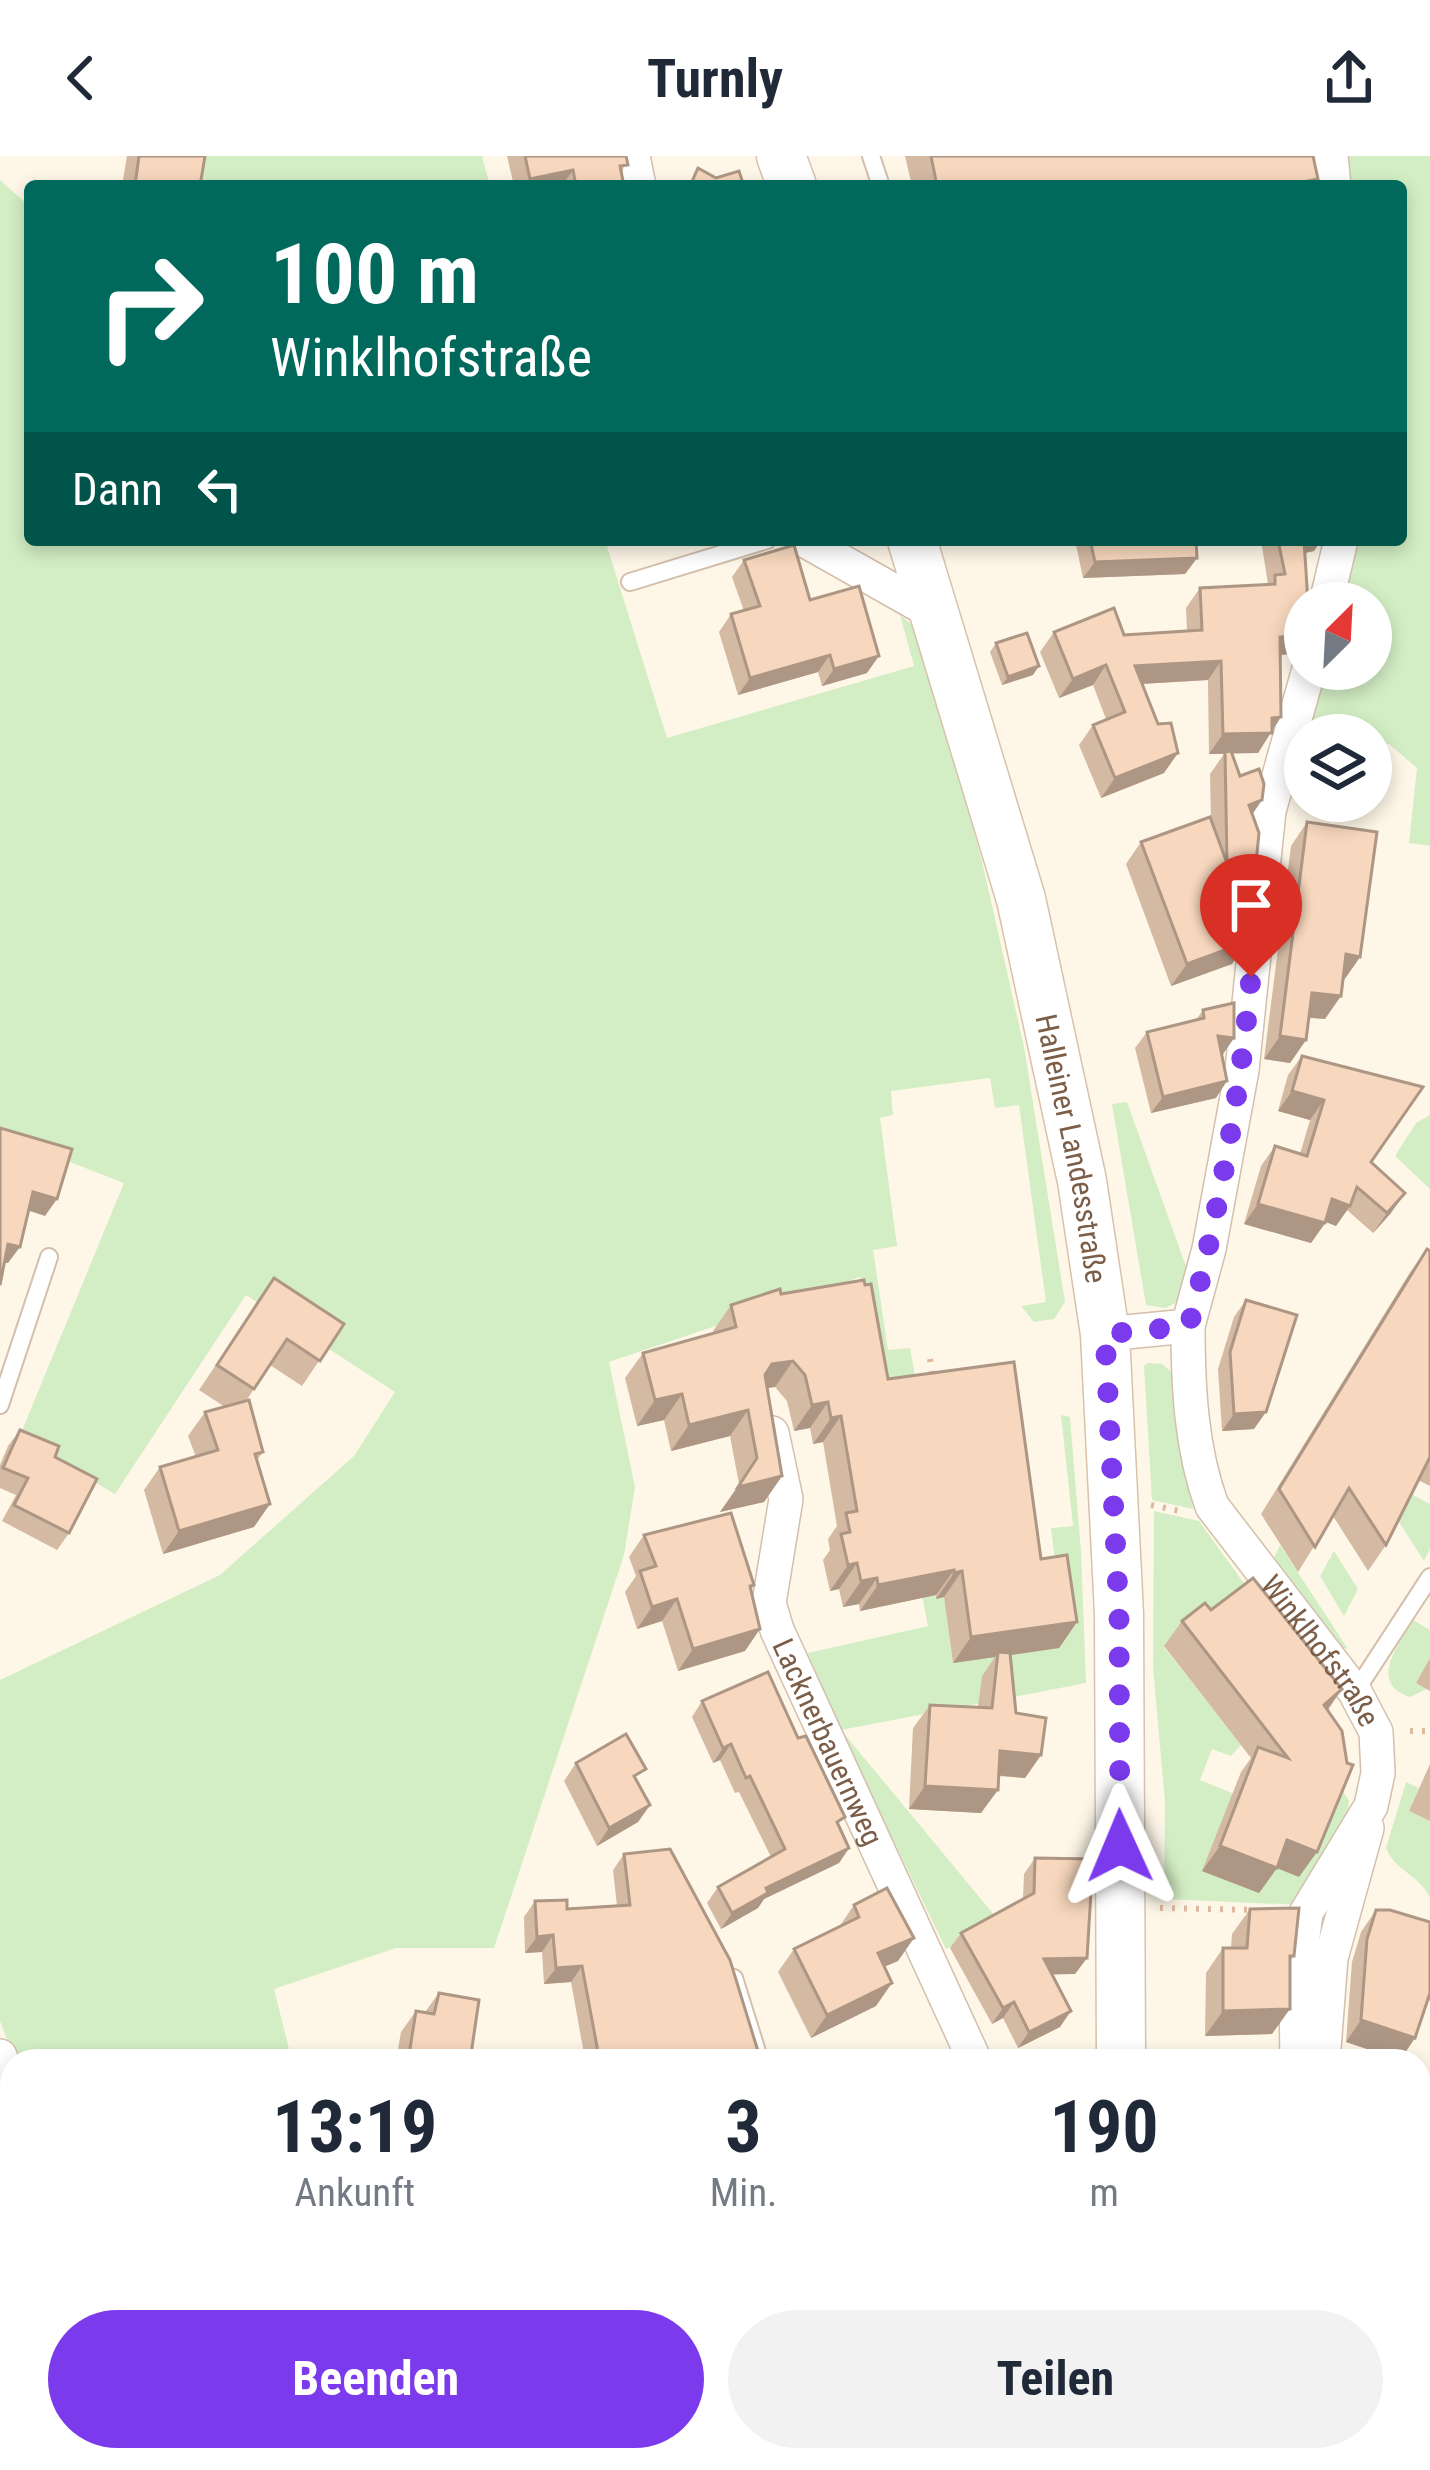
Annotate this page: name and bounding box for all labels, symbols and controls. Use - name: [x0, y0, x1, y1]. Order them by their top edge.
- icon: back: [48, 45, 114, 111]
- icon: share: [1316, 45, 1382, 111]
- text: Turnly: [647, 47, 783, 110]
- text: 100 m: [270, 225, 479, 324]
- icon: right: [72, 228, 228, 384]
- text: Winklhofstraße: [270, 326, 592, 389]
- icon: left: [187, 456, 253, 522]
- text: Dann: [72, 463, 163, 516]
- north arrow: [1284, 582, 1392, 690]
- map controls: [1284, 582, 1392, 822]
- button: layers: [1284, 714, 1392, 822]
- pin: [1200, 854, 1302, 977]
- icon: arrive: [1218, 872, 1284, 938]
- street label: Halleiner Landesstraße: [1029, 1011, 1115, 1285]
- street label: Winklhofstraße: [1254, 1568, 1387, 1732]
- street label: Lacknerbauernweg: [766, 1633, 891, 1851]
- position arrow: [1057, 1783, 1183, 1909]
- text: 13:19: [272, 2085, 437, 2170]
- text: 3: [725, 2085, 762, 2170]
- text: 190: [1050, 2085, 1159, 2170]
- text: Ankunft: [295, 2170, 415, 2216]
- text: Min.: [710, 2170, 777, 2216]
- text: m: [1089, 2170, 1119, 2216]
- button: Beenden: [48, 2310, 704, 2448]
- button: Teilen: [728, 2310, 1383, 2448]

